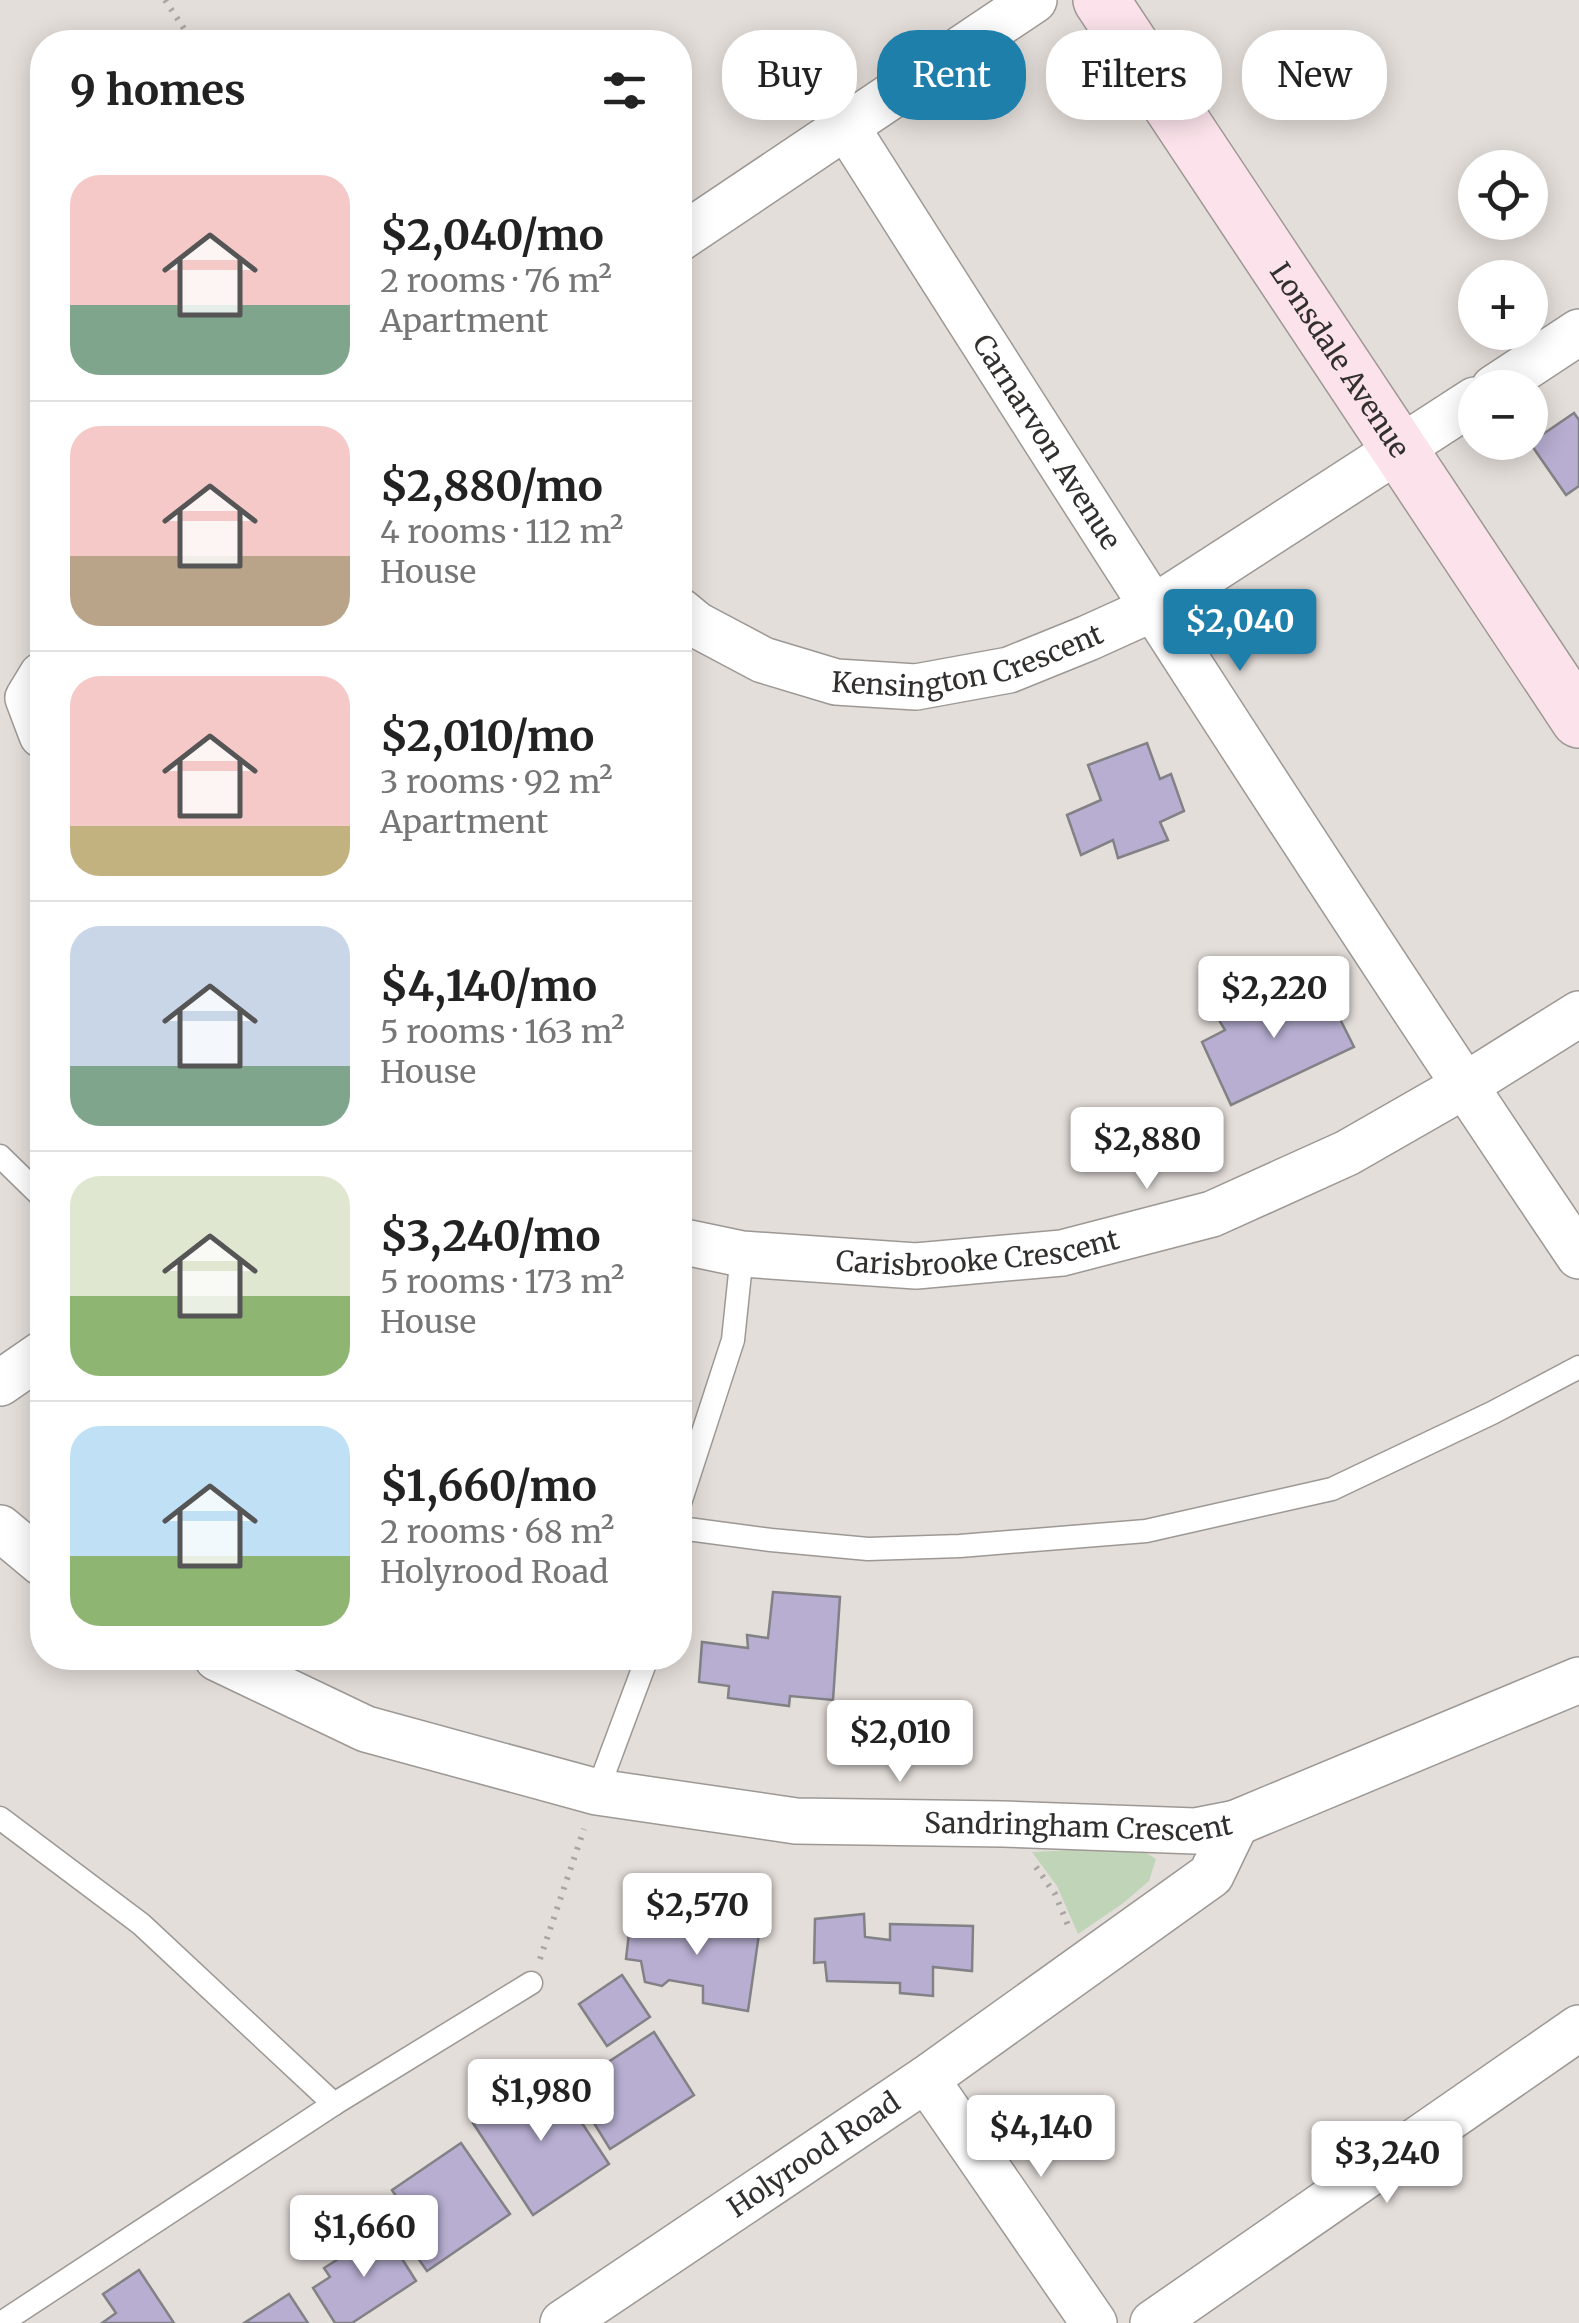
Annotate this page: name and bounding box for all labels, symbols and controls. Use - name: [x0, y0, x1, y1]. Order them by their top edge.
- chip: Buy: [722, 30, 857, 120]
- chip: Rent: [877, 30, 1026, 120]
- chip: Filters: [1046, 30, 1222, 120]
- chip: New: [1242, 30, 1387, 120]
- icon: filters: [597, 63, 652, 118]
- text: 9 homes: [70, 64, 246, 116]
- map controls: [1458, 150, 1548, 460]
- button: locate: [1458, 150, 1548, 240]
- text: $2,040/mo: [380, 209, 604, 261]
- icon: home: [150, 215, 270, 335]
- street label: Lonsdale Avenue: [1262, 255, 1418, 464]
- button: +: [1458, 260, 1548, 350]
- text: 2 rooms · 76 m²: [380, 261, 612, 301]
- text: Apartment: [380, 301, 548, 341]
- street label: Carnarvon Avenue: [965, 327, 1129, 556]
- button: −: [1458, 370, 1548, 460]
- text: $2,880/mo: [380, 460, 603, 512]
- icon: home: [150, 466, 270, 586]
- text: 4 rooms · 112 m²: [380, 512, 623, 552]
- text: House: [380, 552, 476, 592]
- pin: $2,040: [1159, 589, 1321, 674]
- text: $2,040: [1185, 601, 1295, 641]
- street label: Kensington Crescent: [831, 616, 1109, 706]
- text: $2,010/mo: [380, 710, 594, 762]
- icon: home: [150, 716, 270, 836]
- text: 3 rooms · 92 m²: [380, 762, 613, 802]
- text: Apartment: [380, 802, 548, 842]
- pin: $2,220: [1193, 956, 1355, 1041]
- text: $4,140/mo: [380, 960, 597, 1012]
- icon: home: [150, 966, 270, 1086]
- text: $2,220: [1220, 968, 1328, 1008]
- text: 5 rooms · 163 m²: [380, 1012, 625, 1052]
- text: House: [380, 1052, 476, 1092]
- pin: $2,880: [1066, 1107, 1228, 1192]
- text: $2,880: [1093, 1119, 1201, 1159]
- text: $3,240/mo: [380, 1210, 601, 1262]
- icon: home: [150, 1216, 270, 1336]
- street label: Carisbrooke Crescent: [835, 1221, 1123, 1284]
- text: 5 rooms · 173 m²: [380, 1262, 624, 1302]
- text: House: [380, 1302, 476, 1342]
- text: $1,660/mo: [380, 1460, 597, 1512]
- icon: home: [150, 1466, 270, 1586]
- text: 2 rooms · 68 m²: [380, 1512, 614, 1552]
- text: Holyrood Road: [380, 1552, 609, 1592]
- pin: $2,010: [819, 1700, 981, 1785]
- text: $2,010: [849, 1712, 951, 1752]
- street label: Sandringham Crescent: [924, 1805, 1235, 1850]
- pin: $2,570: [616, 1873, 778, 1958]
- text: $2,570: [645, 1885, 749, 1925]
- pin: $1,980: [460, 2059, 622, 2144]
- text: $1,980: [490, 2071, 592, 2111]
- street label: Holyrood Road: [721, 2084, 907, 2225]
- pin: $4,140: [960, 2095, 1122, 2180]
- text: $4,140: [989, 2107, 1093, 2147]
- pin: $3,240: [1306, 2121, 1468, 2206]
- text: $3,240: [1333, 2133, 1441, 2173]
- pin: $1,660: [283, 2195, 445, 2280]
- text: $1,660: [312, 2207, 416, 2247]

